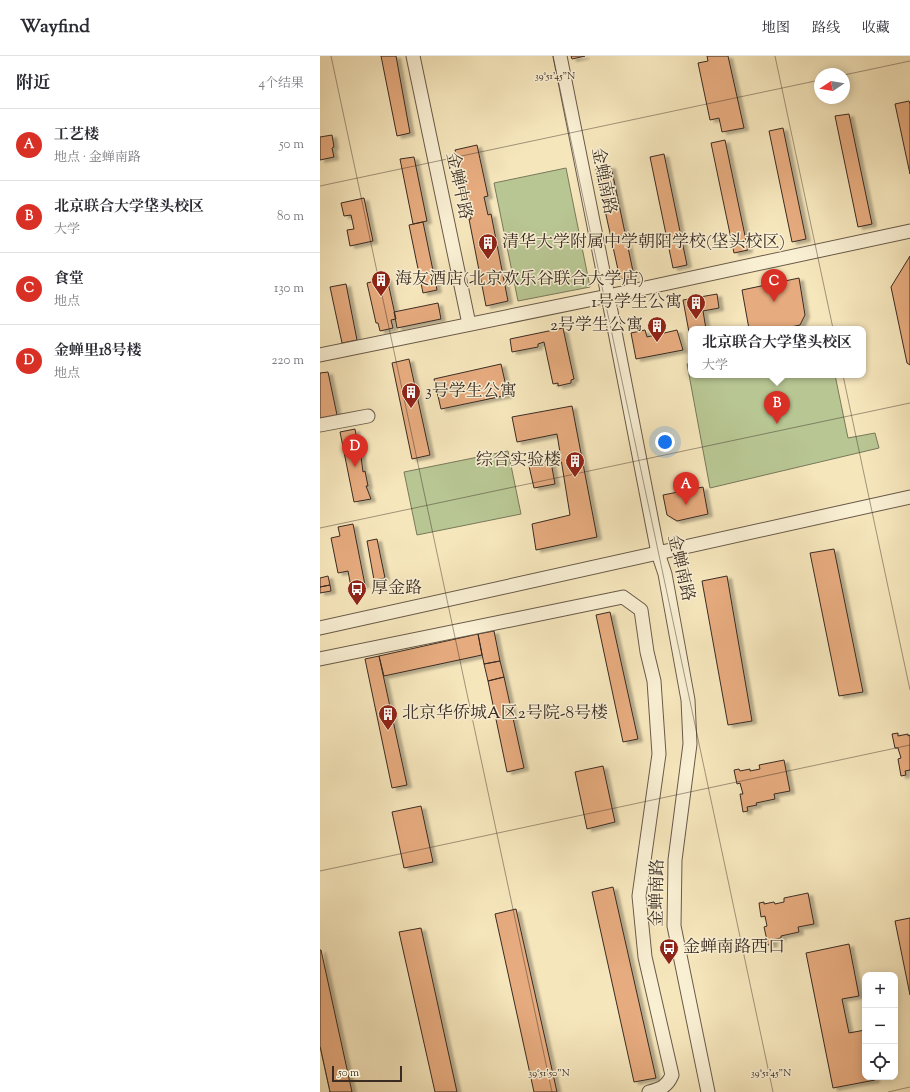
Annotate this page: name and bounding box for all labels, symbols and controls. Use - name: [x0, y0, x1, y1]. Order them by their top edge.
- text: Wayfind: [20, 14, 90, 41]
- text: 地图: [762, 19, 790, 39]
- text: 路线: [812, 19, 840, 39]
- text: 收藏: [862, 19, 890, 39]
- north arrow: [814, 68, 850, 104]
- text: 39°51'45"N: [535, 69, 575, 84]
- text: 附近: [16, 72, 50, 96]
- text: 4个结果: [258, 75, 304, 93]
- text: 工艺楼: [54, 125, 99, 146]
- text: A: [24, 136, 34, 154]
- text: 50 m: [279, 136, 304, 154]
- street label: 金蝉南路: [585, 145, 621, 217]
- text: 地点 · 金蝉南路: [54, 149, 141, 167]
- street label: 金蝉中路: [439, 150, 477, 222]
- text: 北京联合大学垡头校区: [54, 197, 204, 218]
- text: B: [25, 208, 33, 226]
- text: 80 m: [277, 208, 304, 226]
- text: 大学: [54, 221, 80, 239]
- place label: 清华大学附属中学朝阳学校(垡头校区): [502, 231, 785, 255]
- building icon: 清华大学附属中学朝阳学校(垡头校区): [477, 232, 499, 260]
- place label: 海友酒店(北京欢乐谷联合大学店): [395, 268, 644, 292]
- text: 食堂: [54, 269, 84, 290]
- building icon: 海友酒店(北京欢乐谷联合大学店): [370, 269, 392, 297]
- pin: C: [761, 269, 787, 302]
- text: C: [24, 280, 34, 298]
- text: 130 m: [274, 280, 304, 298]
- place label: 1号学生公寓: [591, 291, 682, 315]
- building icon: 1号学生公寓: [685, 292, 707, 320]
- text: 地点: [54, 293, 80, 311]
- place label: 2号学生公寓: [550, 314, 643, 338]
- building icon: 2号学生公寓: [646, 315, 668, 343]
- popup: [688, 326, 866, 378]
- text: 北京联合大学垡头校区: [702, 333, 852, 354]
- text: 金蝉里18号楼: [54, 341, 142, 362]
- text: D: [24, 352, 34, 370]
- text: 220 m: [271, 352, 304, 370]
- text: 大学: [702, 357, 728, 375]
- text: 地点: [54, 365, 80, 383]
- place label: 3号学生公寓: [425, 380, 517, 404]
- building icon: 3号学生公寓: [400, 381, 422, 409]
- pin: B: [764, 391, 790, 424]
- your location: [655, 432, 675, 452]
- pin: D: [342, 434, 368, 467]
- place label: 综合实验楼: [476, 449, 561, 473]
- building icon: 综合实验楼: [564, 450, 586, 478]
- pin: A: [673, 472, 699, 505]
- street label: 金蝉南路: [661, 532, 699, 604]
- place label: 厚金路: [371, 577, 422, 601]
- bus stop icon: 厚金路: [346, 578, 368, 606]
- place label: 北京华侨城A区2号院-8号楼: [402, 702, 608, 726]
- building icon: 北京华侨城A区2号院-8号楼: [377, 703, 399, 731]
- street label: 金蝉南路: [645, 859, 671, 927]
- place label: 金蝉南路西口: [683, 936, 785, 960]
- bus stop icon: 金蝉南路西口: [658, 937, 680, 965]
- map controls: [862, 972, 898, 1080]
- button: +: [862, 972, 898, 1008]
- button: −: [862, 1008, 898, 1044]
- button: locate: [862, 1044, 898, 1080]
- scale bar: [332, 1064, 402, 1083]
- text: 50 m: [338, 1065, 359, 1081]
- text: 39°51'50"N: [528, 1066, 570, 1081]
- text: 39°51'45"N: [751, 1066, 791, 1081]

